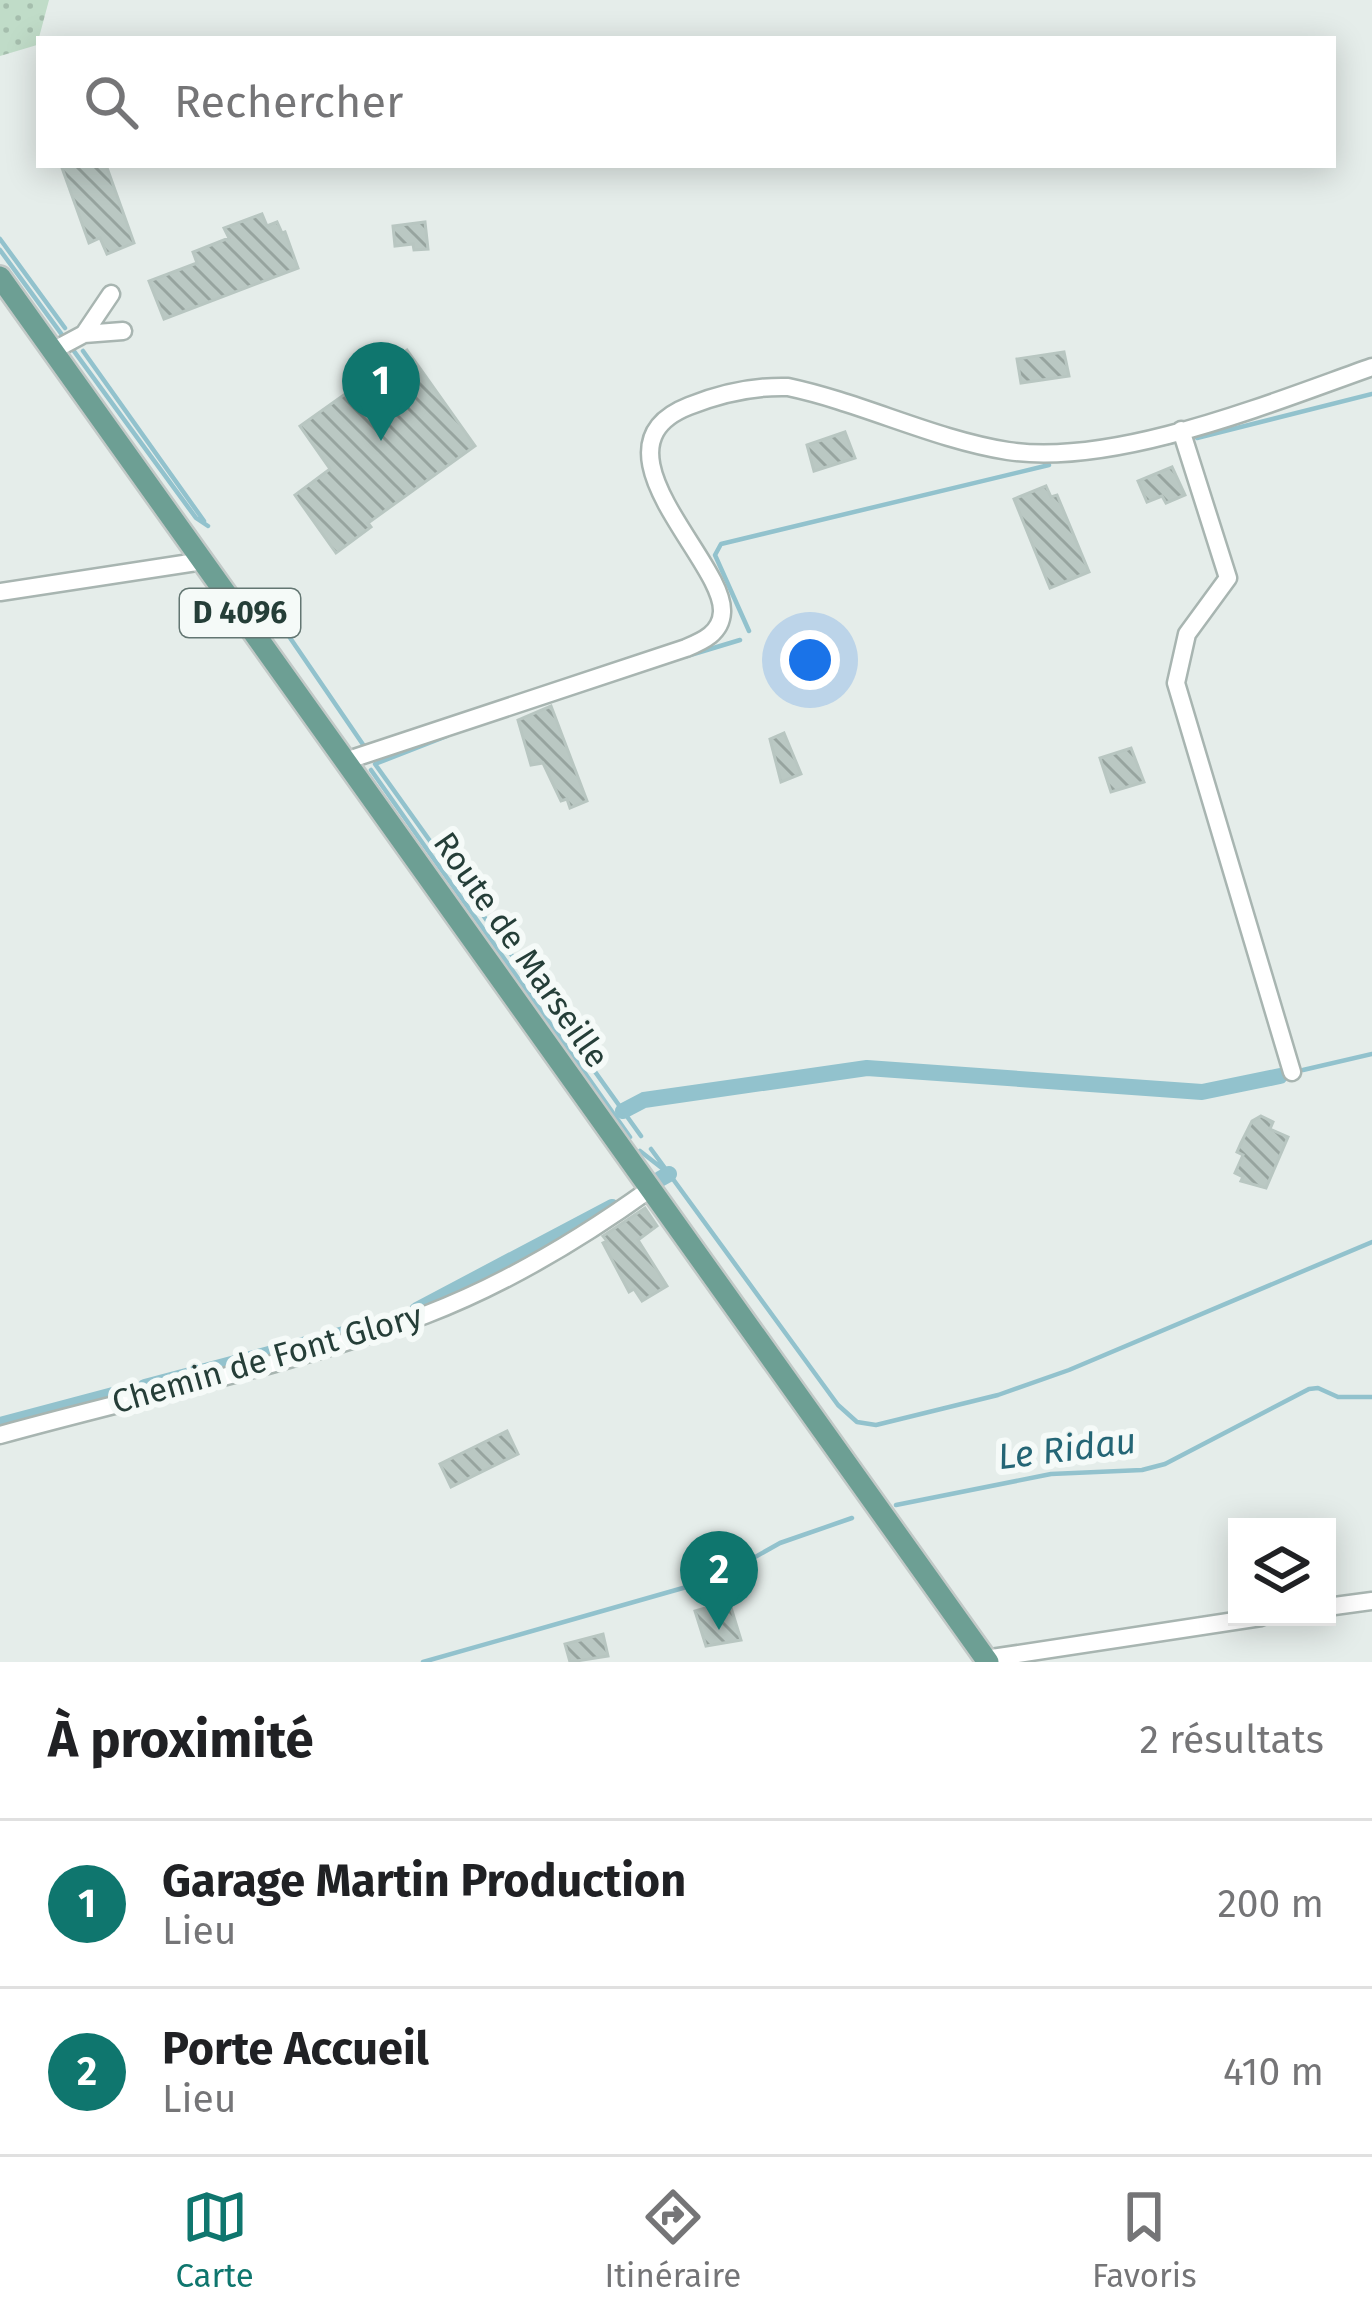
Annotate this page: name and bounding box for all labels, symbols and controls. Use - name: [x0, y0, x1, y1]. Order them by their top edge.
- search box: [36, 36, 1336, 168]
- icon: search: [78, 69, 144, 135]
- text: Rechercher: [174, 75, 403, 129]
- pin: 1: [342, 342, 420, 441]
- road number: D 4096: [180, 589, 300, 637]
- your location: [780, 630, 840, 690]
- street label: Route de Marseille: [425, 825, 617, 1075]
- street label: Chemin de Font Glory: [107, 1296, 427, 1422]
- water label: Le Ridau: [995, 1419, 1139, 1479]
- map controls: [1228, 1518, 1336, 1626]
- button: layers: [1228, 1518, 1336, 1626]
- pin: 2: [680, 1531, 758, 1630]
- text: À proximité: [48, 1709, 314, 1771]
- text: 2 résultats: [1140, 1717, 1324, 1763]
- text: Garage Martin Production: [162, 1854, 686, 1908]
- text: 1: [78, 1881, 96, 1927]
- text: 200 m: [1217, 1881, 1324, 1927]
- text: Lieu: [162, 1908, 236, 1954]
- text: Porte Accueil: [162, 2022, 429, 2076]
- text: 2: [77, 2049, 97, 2095]
- text: 410 m: [1223, 2049, 1324, 2095]
- text: Lieu: [162, 2076, 236, 2122]
- tab: Carte: [175, 2184, 254, 2296]
- tab: Itinéraire: [604, 2184, 741, 2296]
- tab: Favoris: [1092, 2184, 1197, 2296]

